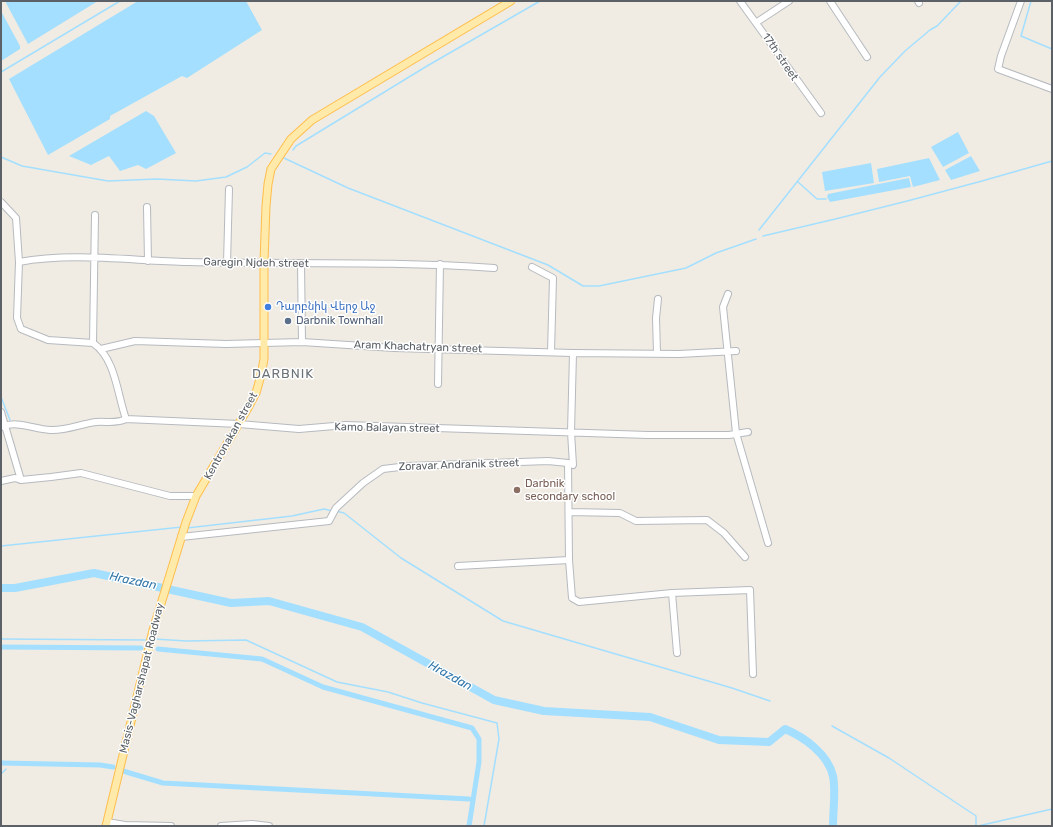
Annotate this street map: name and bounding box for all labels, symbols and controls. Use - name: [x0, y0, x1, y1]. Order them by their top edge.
- street label: 17th street: [759, 31, 801, 83]
- street label: Garegin Njdeh street: [203, 255, 309, 271]
- place label: Դարբնիկ Վերջ Աջ: [276, 300, 375, 314]
- marker: Դարբնիկ Վերջ Աջ: [263, 302, 273, 312]
- place label: Darbnik Townhall: [296, 314, 383, 328]
- marker: Darbnik Townhall: [283, 316, 293, 326]
- street label: Aram Khachatryan street: [354, 338, 482, 356]
- district label: DARBNIK: [252, 366, 314, 382]
- street label: Kentronakan street: [201, 390, 261, 482]
- street label: Kamo Balayan street: [334, 420, 440, 436]
- street label: Zoravar Andranik street: [398, 456, 520, 474]
- place label: Darbnik secondary school: [525, 477, 615, 503]
- marker: Darbnik secondary school: [512, 485, 522, 495]
- water label: Hrazdan: [108, 569, 158, 593]
- street label: Masis-Vagharshapat Roadway: [117, 602, 167, 754]
- water label: Hrazdan: [426, 658, 474, 694]

